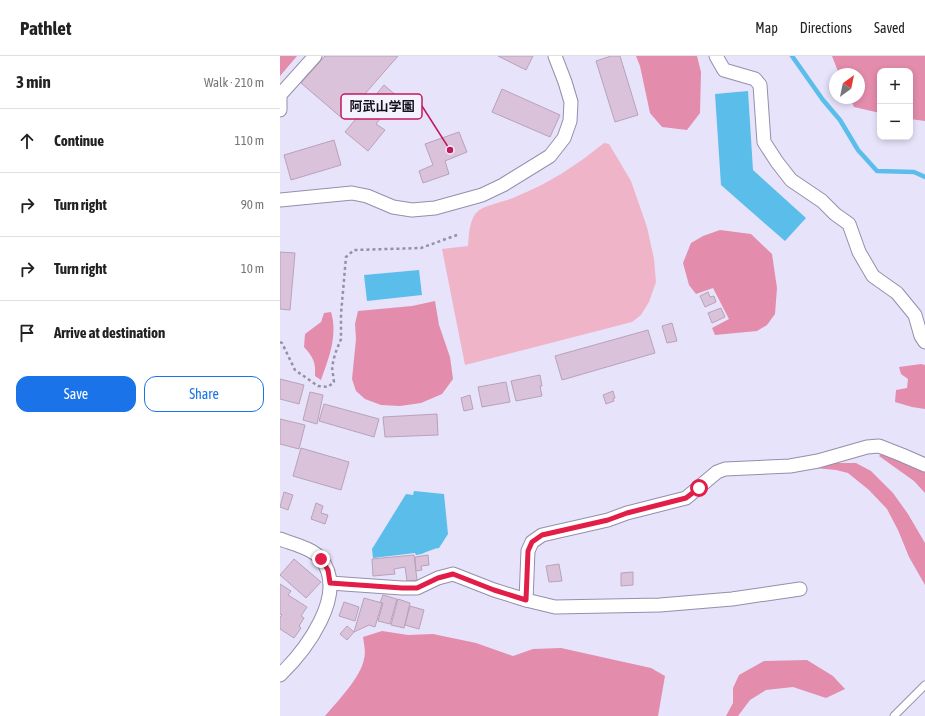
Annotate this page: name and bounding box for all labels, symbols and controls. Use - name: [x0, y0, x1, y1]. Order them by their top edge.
- text: Pathlet: [20, 17, 71, 39]
- text: Map: [755, 20, 778, 36]
- text: Directions: [800, 20, 852, 36]
- text: Saved: [874, 20, 905, 36]
- north arrow: [829, 68, 865, 104]
- map controls: [877, 68, 913, 140]
- button: +: [877, 68, 913, 104]
- text: 3 min: [16, 72, 51, 92]
- text: Walk · 210 m: [204, 75, 264, 90]
- callout: 阿武山学園: [341, 94, 422, 119]
- text: 阿武山学園: [349, 99, 415, 114]
- button: −: [877, 104, 913, 140]
- icon: ahead: [16, 130, 38, 152]
- text: Continue: [54, 132, 104, 149]
- text: 110 m: [235, 133, 264, 148]
- icon: right: [16, 194, 38, 216]
- text: Turn right: [54, 196, 107, 213]
- text: 90 m: [241, 197, 264, 212]
- icon: right: [16, 258, 38, 280]
- text: Turn right: [54, 260, 107, 277]
- text: 10 m: [241, 261, 264, 276]
- icon: arrive: [16, 322, 38, 344]
- text: Arrive at destination: [54, 324, 165, 341]
- button: Save: [16, 376, 136, 412]
- button: Share: [144, 376, 264, 412]
- route start: [690, 479, 708, 497]
- route end: [312, 550, 330, 568]

